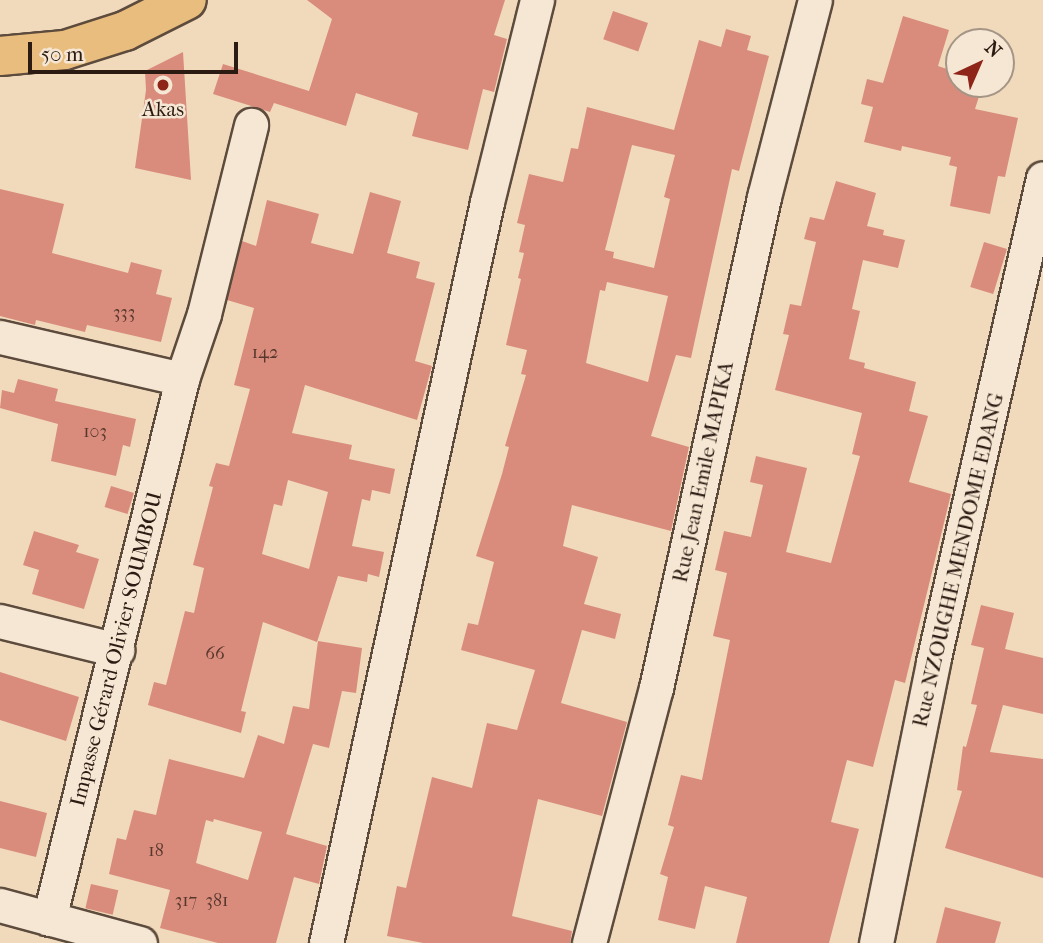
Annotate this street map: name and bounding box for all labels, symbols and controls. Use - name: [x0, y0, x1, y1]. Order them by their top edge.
- scale bar: [32, 28, 242, 72]
- north arrow: [945, 28, 1015, 98]
- text: N: [980, 36, 1006, 62]
- text: 50 m: [41, 42, 84, 66]
- marker: Akas: [155, 77, 171, 93]
- place label: Akas: [142, 96, 184, 122]
- house number: 333: [113, 302, 135, 324]
- house number: 142: [252, 342, 278, 364]
- street label: Rue Jean Emile MAPIKA: [667, 359, 739, 585]
- street label: Rue NZOUGHE MENDOME EDANG: [907, 390, 1009, 730]
- house number: 103: [83, 421, 107, 443]
- street label: Impasse Gérard Olivier SOUMBOU: [65, 489, 167, 809]
- house number: 66: [205, 643, 225, 665]
- house number: 18: [148, 840, 164, 862]
- house number: 317: [175, 890, 197, 912]
- house number: 381: [206, 890, 228, 912]

